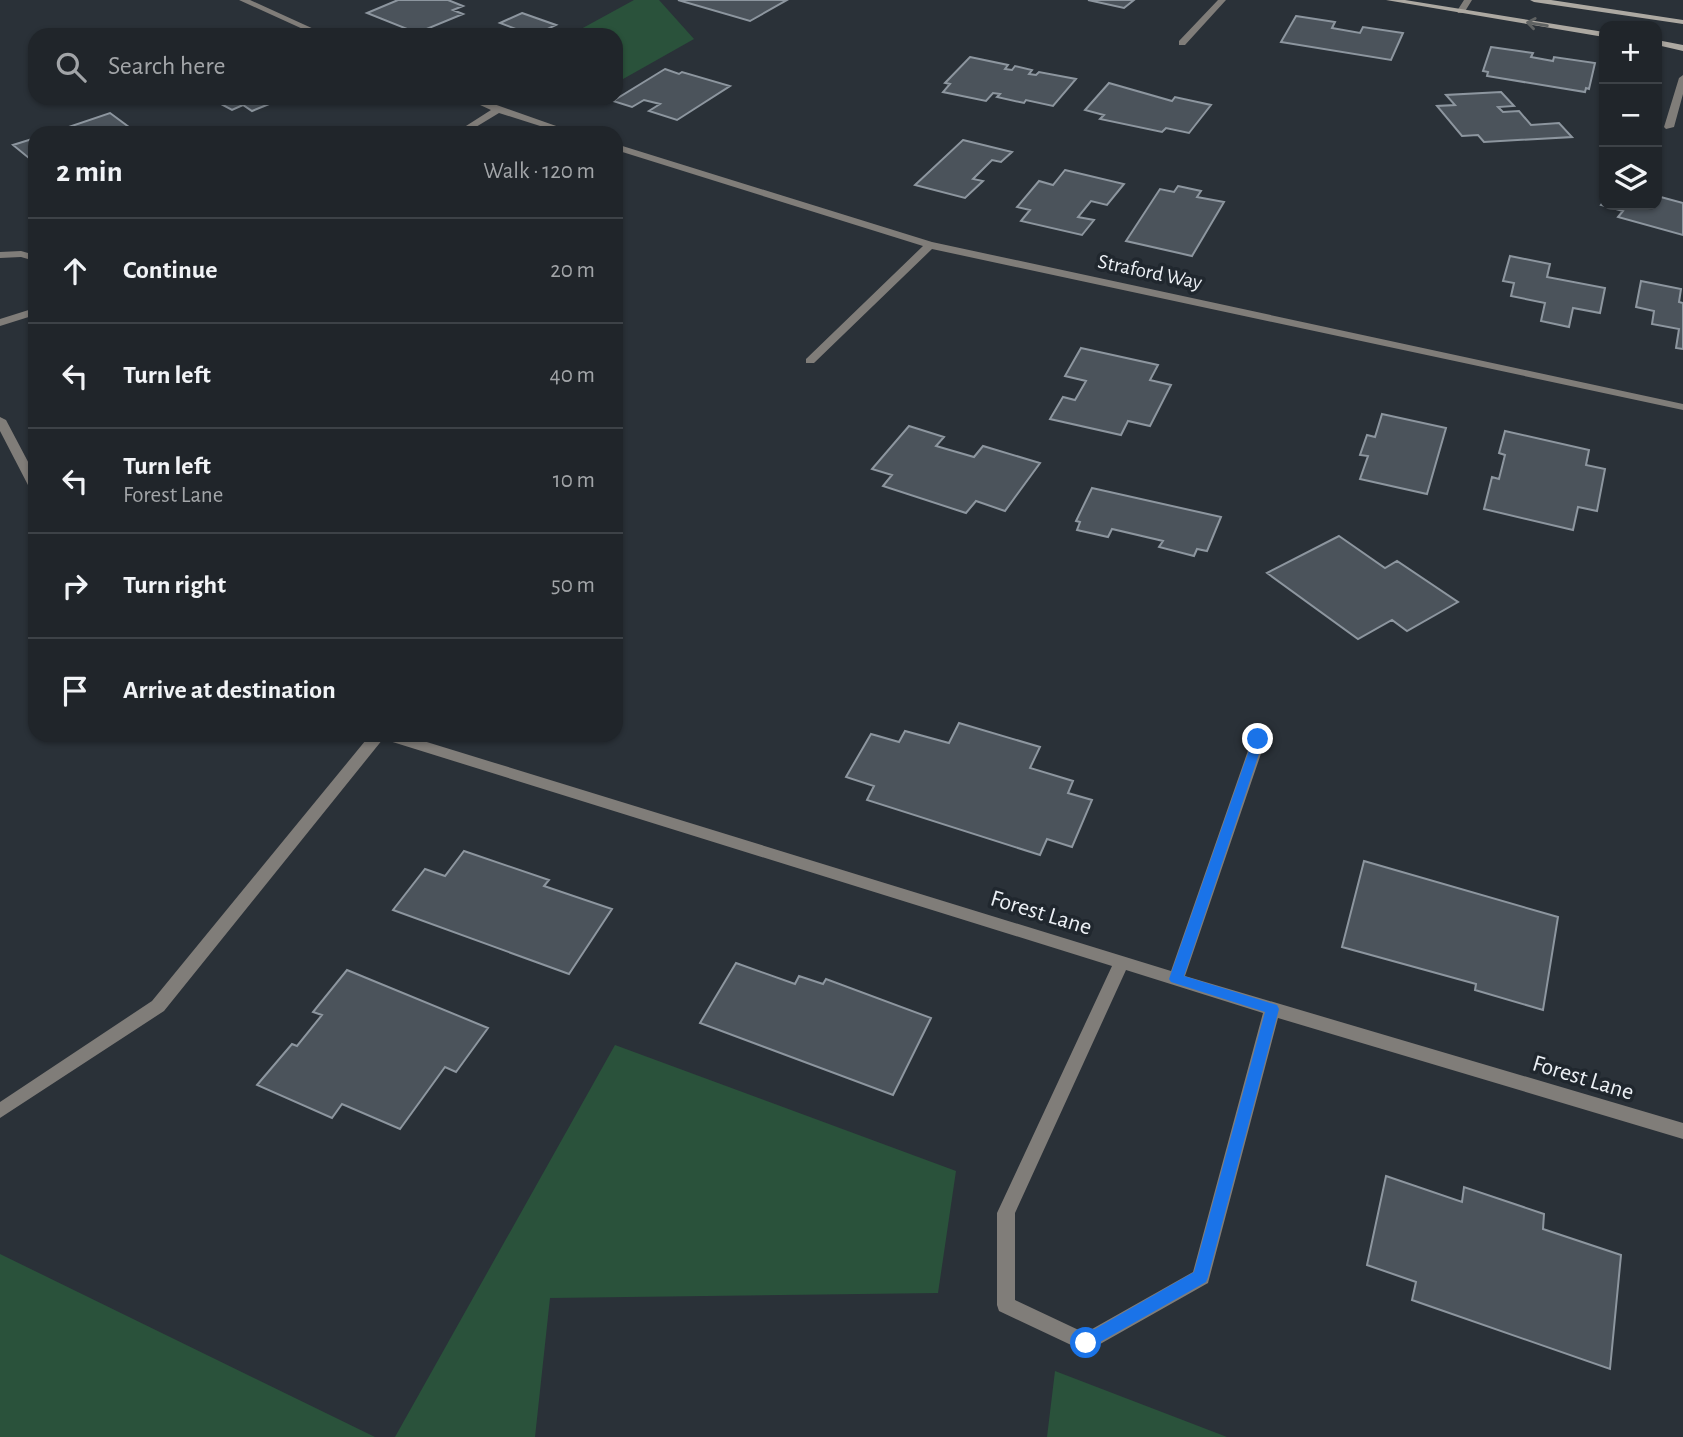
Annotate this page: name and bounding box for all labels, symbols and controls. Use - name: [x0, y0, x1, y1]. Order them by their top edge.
- one-way arrow: [1526, 17, 1549, 30]
- map controls: [1599, 21, 1662, 210]
- button: +: [1599, 21, 1662, 84]
- search box: [28, 28, 623, 105]
- icon: search: [52, 48, 90, 86]
- text: Search here: [108, 53, 226, 79]
- button: −: [1599, 84, 1662, 147]
- button: layers: [1599, 147, 1662, 210]
- text: 2 min: [56, 157, 123, 187]
- text: Walk · 120 m: [483, 160, 595, 183]
- street label: Straford Way: [1096, 251, 1204, 293]
- icon: ahead: [56, 252, 94, 290]
- text: Continue: [123, 257, 218, 283]
- text: 20 m: [550, 259, 595, 282]
- icon: left: [56, 357, 94, 395]
- text: Turn left: [123, 362, 211, 388]
- text: 40 m: [550, 364, 595, 387]
- text: Turn left: [123, 453, 211, 479]
- icon: left: [56, 462, 94, 500]
- text: 10 m: [553, 469, 595, 492]
- text: Forest Lane: [123, 484, 223, 507]
- icon: right: [56, 567, 94, 605]
- text: Turn right: [123, 572, 226, 598]
- text: 50 m: [551, 574, 595, 597]
- icon: arrive: [56, 672, 94, 710]
- text: Arrive at destination: [123, 677, 336, 703]
- route end: [1242, 723, 1273, 754]
- street label: Forest Lane: [987, 886, 1095, 940]
- street label: Forest Lane: [1529, 1051, 1637, 1105]
- route start: [1070, 1327, 1101, 1358]

